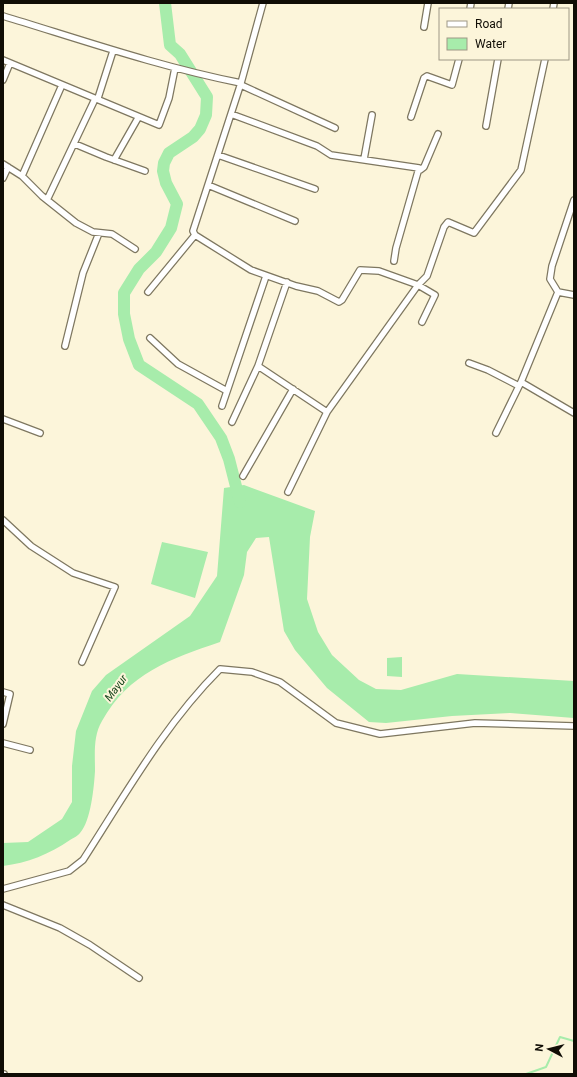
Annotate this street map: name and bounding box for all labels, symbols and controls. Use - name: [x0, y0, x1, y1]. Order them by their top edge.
- legend: [439, 8, 569, 60]
- text: Road: [475, 17, 503, 31]
- text: Water: [475, 37, 506, 51]
- water label: Mayur: [102, 672, 130, 704]
- north arrow: [529, 1029, 569, 1069]
- text: N: [533, 1043, 547, 1052]

